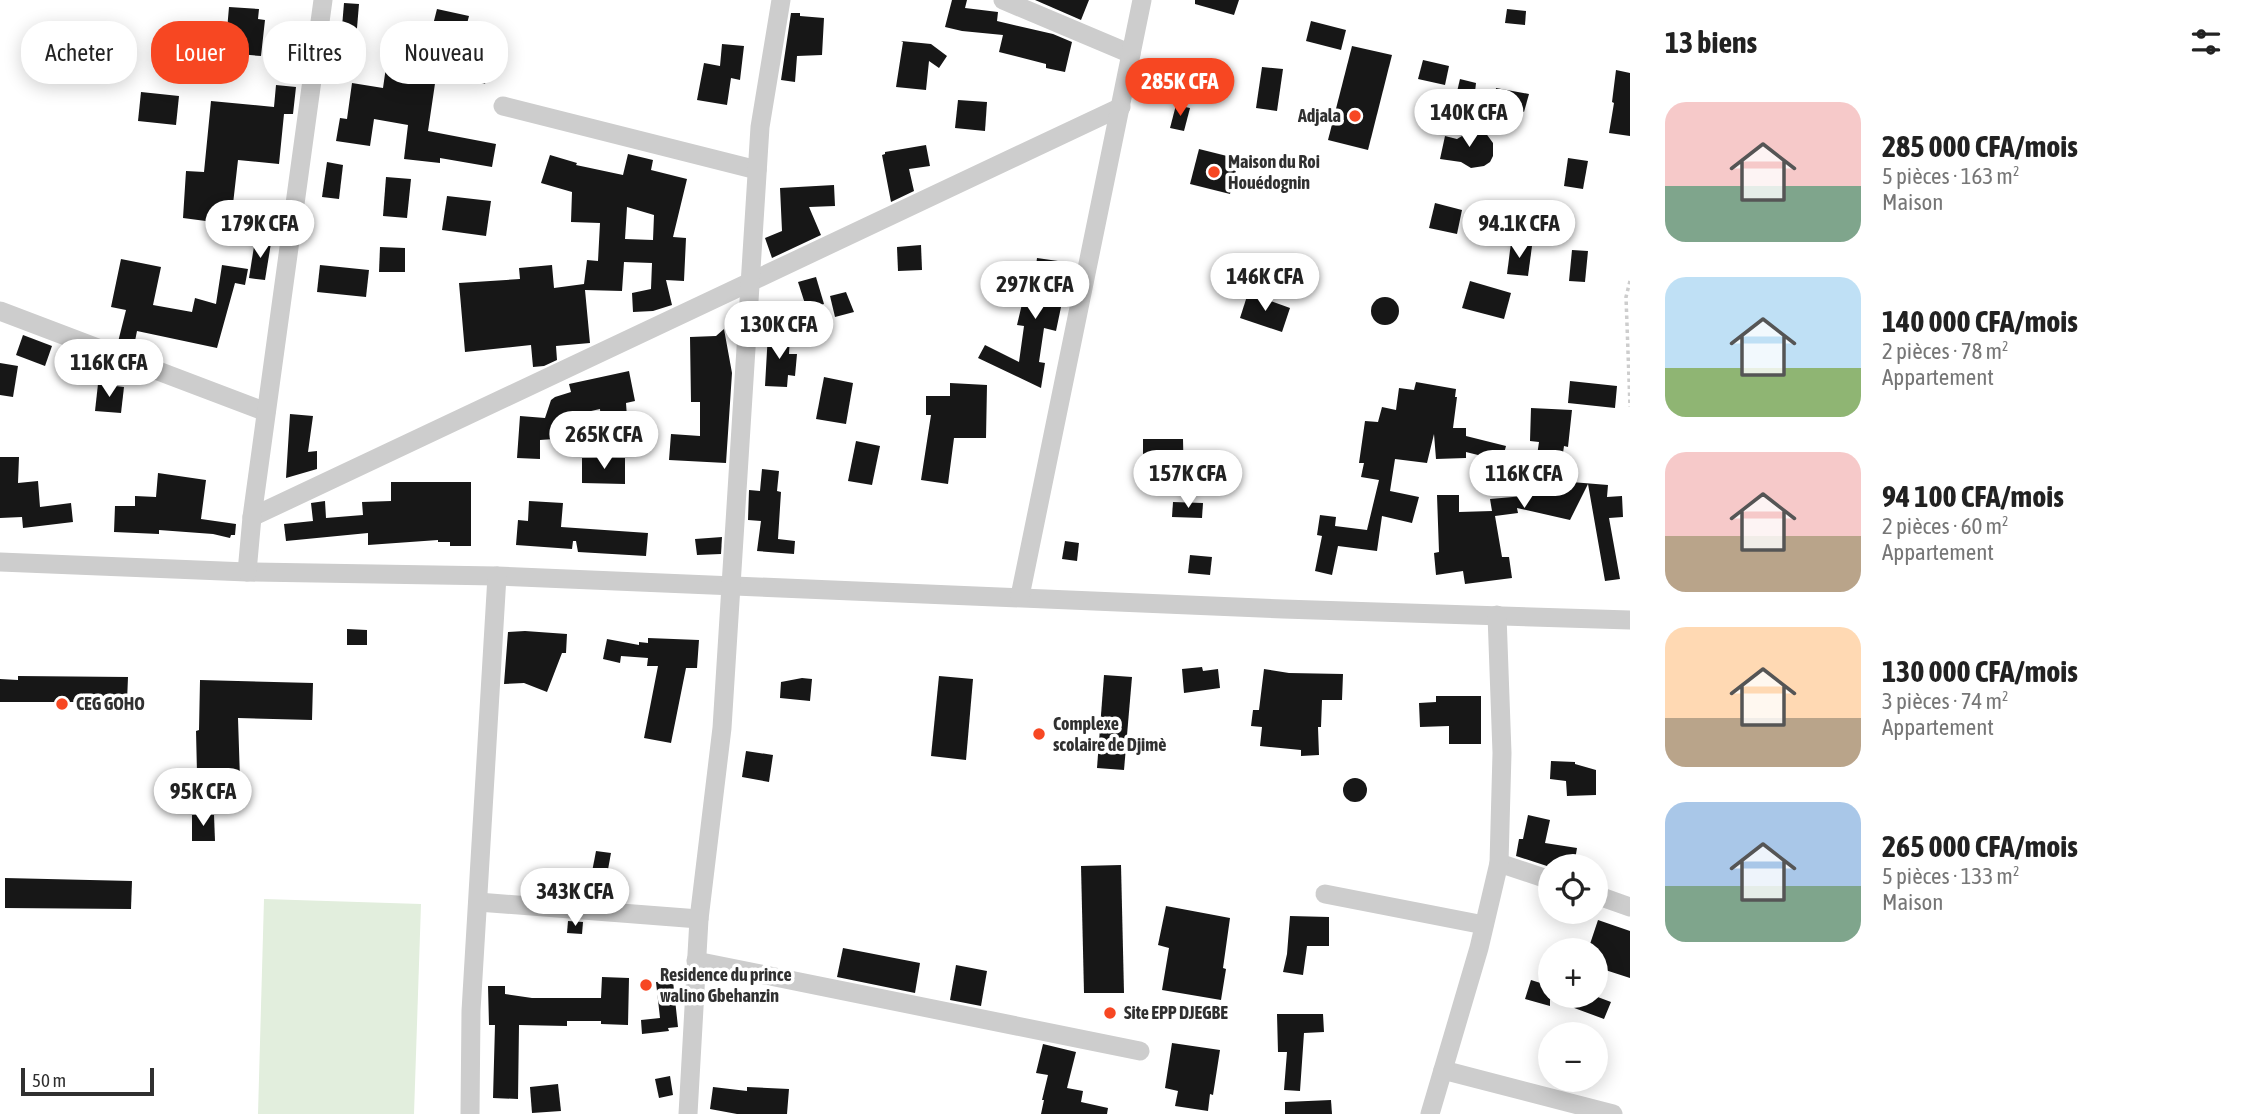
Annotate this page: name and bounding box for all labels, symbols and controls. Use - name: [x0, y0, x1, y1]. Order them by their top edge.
- chip: Acheter: [21, 21, 137, 84]
- chip: Louer: [151, 21, 249, 84]
- chip: Filtres: [263, 21, 366, 84]
- chip: Nouveau: [380, 21, 508, 84]
- icon: filters: [2187, 23, 2225, 61]
- text: 13 biens: [1665, 25, 1757, 59]
- pin: 285K CFA: [1108, 58, 1252, 118]
- text: 285K CFA: [1141, 68, 1219, 94]
- pin: 140K CFA: [1397, 90, 1541, 149]
- text: 140K CFA: [1430, 99, 1508, 125]
- place label: Adjala: [1297, 105, 1341, 126]
- marker: Adjala: [1347, 108, 1363, 124]
- text: 285 000 CFA/mois: [1882, 129, 2078, 163]
- icon: home: [1721, 130, 1805, 214]
- place label: Maison du Roi Houédognin: [1228, 151, 1320, 193]
- text: 5 pièces · 163 m²: [1882, 163, 2019, 189]
- marker: Maison du Roi Houédognin: [1206, 164, 1222, 180]
- text: Maison: [1882, 189, 1943, 215]
- pin: 179K CFA: [188, 201, 332, 260]
- pin: 94.1K CFA: [1439, 201, 1599, 260]
- text: 179K CFA: [221, 210, 299, 236]
- text: 94.1K CFA: [1478, 210, 1560, 236]
- pin: 146K CFA: [1193, 254, 1337, 313]
- pin: 297K CFA: [963, 262, 1107, 321]
- text: 146K CFA: [1226, 263, 1304, 289]
- text: 297K CFA: [996, 271, 1074, 297]
- pin: 130K CFA: [707, 302, 851, 361]
- text: 140 000 CFA/mois: [1882, 304, 2078, 338]
- icon: home: [1721, 305, 1805, 389]
- text: 130K CFA: [740, 311, 818, 337]
- text: 2 pièces · 78 m²: [1882, 338, 2009, 364]
- pin: 116K CFA: [37, 340, 181, 399]
- text: 116K CFA: [70, 349, 148, 375]
- text: Appartement: [1882, 364, 1994, 390]
- pin: 265K CFA: [532, 412, 676, 471]
- text: 265K CFA: [565, 421, 643, 447]
- pin: 157K CFA: [1116, 450, 1260, 510]
- pin: 116K CFA: [1452, 450, 1596, 510]
- text: 157K CFA: [1149, 460, 1227, 486]
- text: 116K CFA: [1485, 460, 1563, 486]
- text: 94 100 CFA/mois: [1882, 479, 2064, 513]
- icon: home: [1721, 480, 1805, 564]
- text: 2 pièces · 60 m²: [1882, 513, 2009, 539]
- text: Appartement: [1882, 539, 1994, 565]
- text: 130 000 CFA/mois: [1882, 654, 2078, 688]
- icon: home: [1721, 655, 1805, 739]
- text: 3 pièces · 74 m²: [1882, 688, 2009, 714]
- place label: CEG GOHO: [76, 693, 145, 714]
- marker: CEG GOHO: [54, 696, 70, 712]
- place label: Complexe scolaire de Djimè: [1053, 713, 1166, 755]
- text: Appartement: [1882, 714, 1994, 740]
- marker: Complexe scolaire de Djimè: [1031, 726, 1047, 742]
- pin: 95K CFA: [138, 768, 268, 828]
- text: 95K CFA: [170, 778, 236, 804]
- text: 265 000 CFA/mois: [1882, 829, 2078, 863]
- icon: home: [1721, 830, 1805, 914]
- map controls: [1538, 854, 1608, 1092]
- button: locate: [1538, 854, 1608, 924]
- text: 5 pièces · 133 m²: [1882, 863, 2019, 889]
- pin: 343K CFA: [503, 869, 647, 928]
- text: 343K CFA: [536, 878, 614, 904]
- text: Maison: [1882, 889, 1943, 915]
- button: +: [1538, 938, 1608, 1008]
- place label: Residence du prince walino Gbehanzin: [660, 964, 792, 1006]
- marker: Residence du prince walino Gbehanzin: [638, 977, 654, 993]
- place label: Site EPP DJEGBE: [1124, 1002, 1228, 1023]
- marker: Site EPP DJEGBE: [1102, 1005, 1118, 1021]
- button: −: [1538, 1022, 1608, 1092]
- scale bar: [21, 1065, 154, 1097]
- text: 50 m: [32, 1069, 66, 1091]

